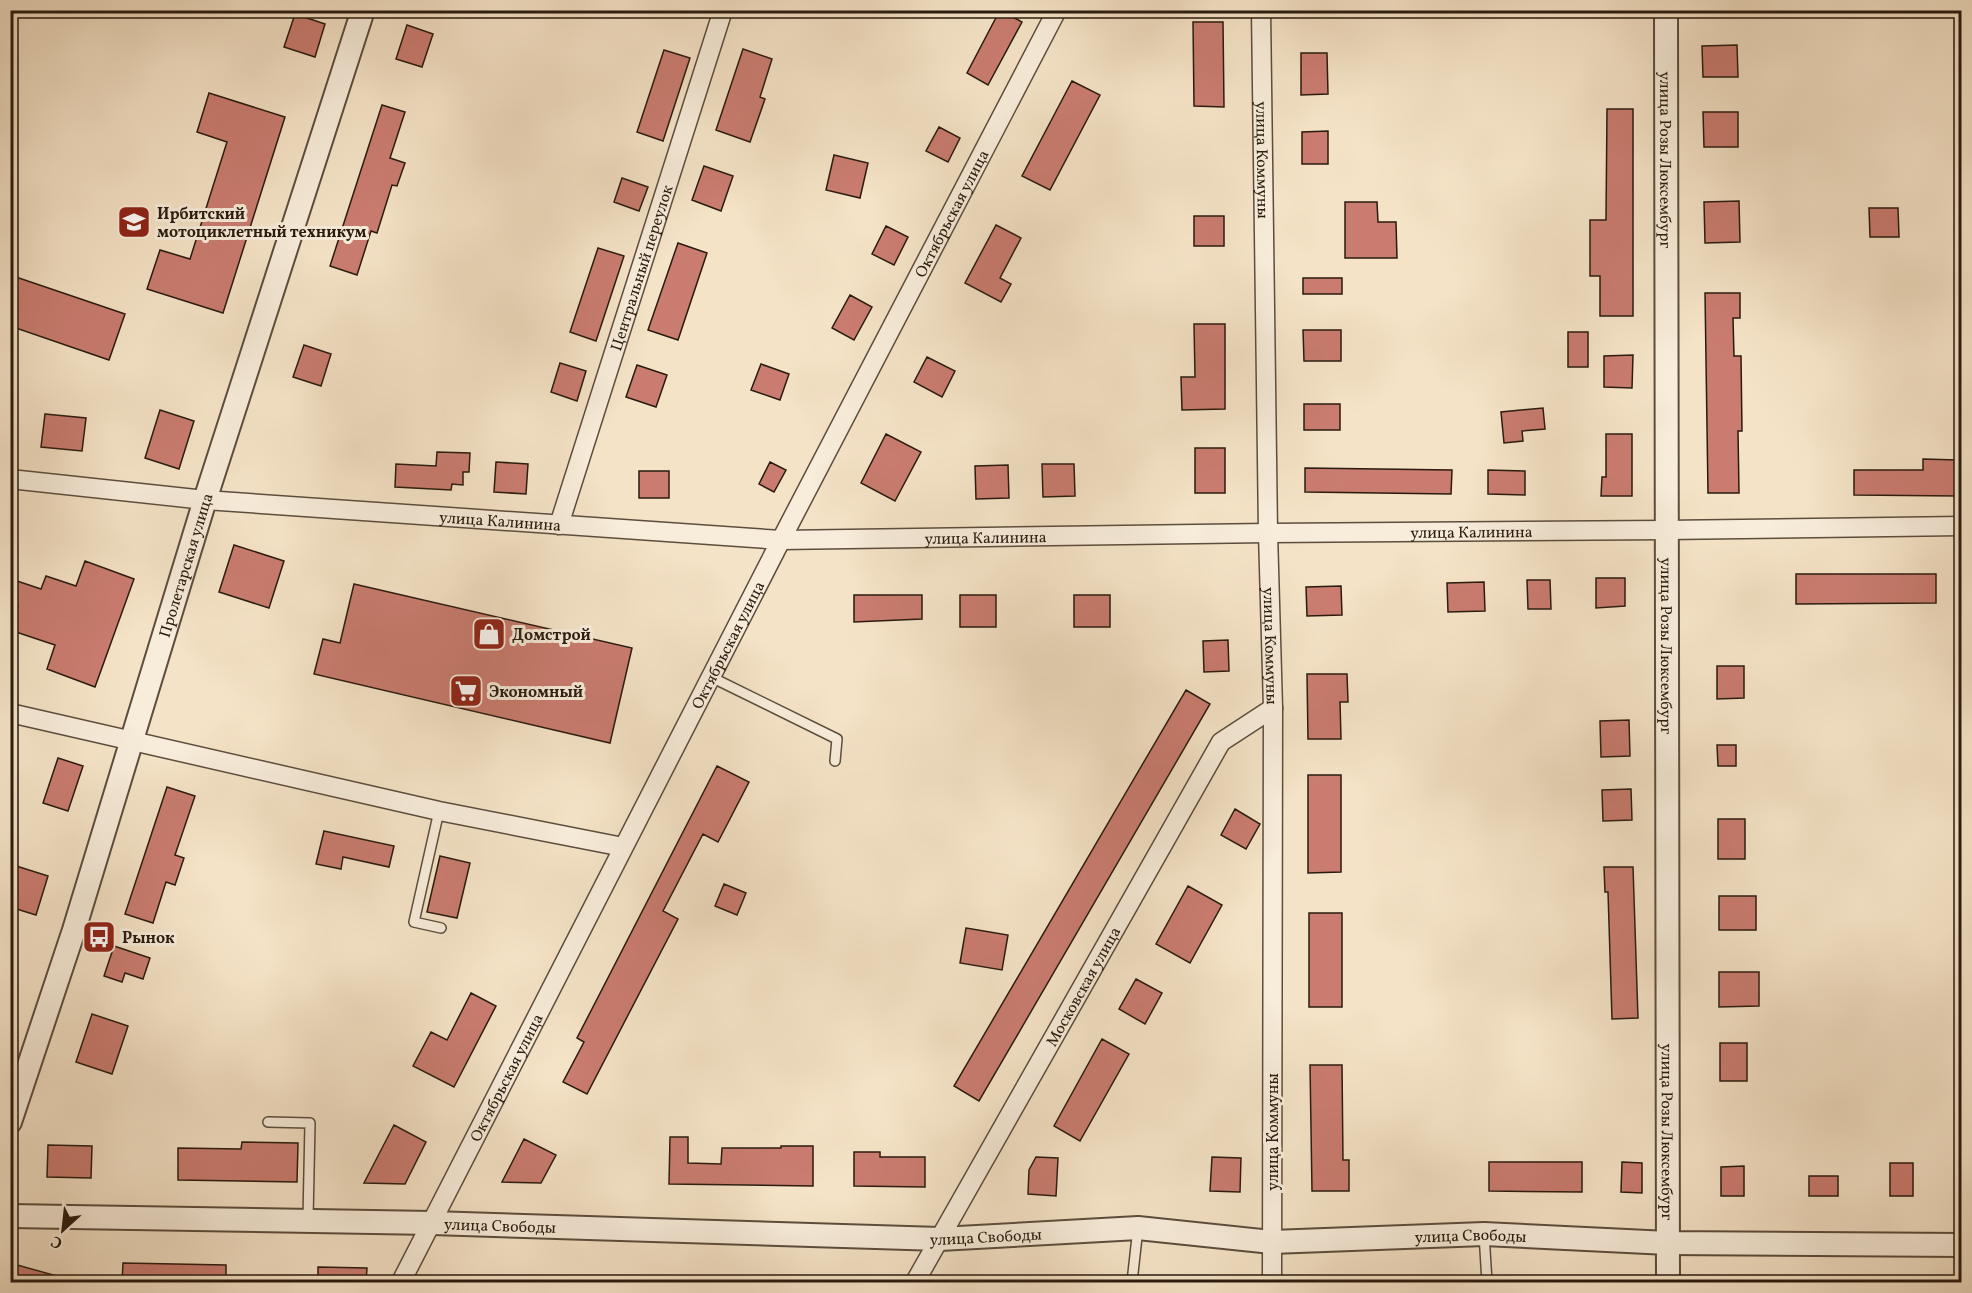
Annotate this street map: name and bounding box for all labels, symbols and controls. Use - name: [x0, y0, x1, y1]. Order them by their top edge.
- street label: улица Розы Люксембург: [1653, 72, 1675, 248]
- street label: улица Коммуны: [1249, 101, 1273, 219]
- street label: Октябрьская улица: [911, 146, 995, 282]
- street label: Центральный переулок: [606, 182, 680, 354]
- school or university icon: Ирбитский мотоциклетный техникум: [116, 204, 152, 240]
- place label: Ирбитский мотоциклетный техникум: [157, 204, 366, 244]
- street label: Пролетарская улица: [155, 491, 220, 640]
- street label: улица Калинина: [438, 507, 562, 538]
- street label: улица Калинина: [1410, 522, 1533, 545]
- street label: улица Калинина: [924, 527, 1047, 551]
- street label: улица Розы Люксембург: [1654, 558, 1676, 734]
- street label: Октябрьская улица: [687, 578, 771, 714]
- street label: улица Коммуны: [1257, 587, 1282, 705]
- shop icon: Домстрой: [471, 616, 507, 652]
- place label: Домстрой: [512, 625, 591, 647]
- supermarket icon: Экономный: [448, 673, 484, 709]
- place label: Экономный: [489, 682, 583, 704]
- bus stop icon: Рынок: [81, 919, 117, 955]
- street label: Московская улица: [1042, 923, 1127, 1051]
- place label: Рынок: [122, 928, 175, 950]
- street label: Октябрьская улица: [466, 1010, 550, 1146]
- street label: улица Розы Люксембург: [1655, 1044, 1677, 1220]
- street label: улица Коммуны: [1263, 1073, 1285, 1191]
- north arrow: [33, 1200, 93, 1260]
- street label: улица Свободы: [443, 1214, 556, 1240]
- street label: улица Свободы: [929, 1224, 1042, 1252]
- street label: улица Свободы: [1414, 1225, 1527, 1250]
- text: С: [48, 1229, 67, 1254]

